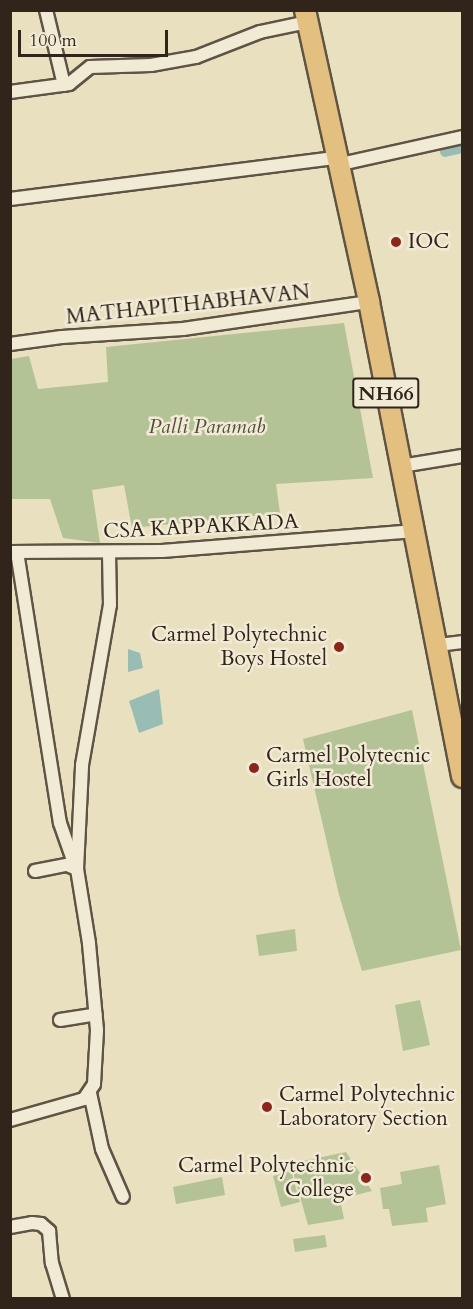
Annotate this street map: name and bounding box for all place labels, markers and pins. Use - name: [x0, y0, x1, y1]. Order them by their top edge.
- place label: IOC: [408, 229, 449, 255]
- marker: IOC: [389, 235, 403, 249]
- place label: Carmel Polytechnic Boys Hostel: [151, 622, 327, 672]
- marker: Carmel Polytechnic Boys Hostel: [332, 640, 346, 654]
- place label: Carmel Polytecnic Girls Hostel: [266, 743, 430, 793]
- marker: Carmel Polytecnic Girls Hostel: [247, 761, 261, 775]
- place label: Carmel Polytechnic Laboratory Section: [279, 1082, 455, 1132]
- marker: Carmel Polytechnic Laboratory Section: [260, 1100, 274, 1114]
- place label: Carmel Polytechnic College: [178, 1153, 354, 1203]
- marker: Carmel Polytechnic College: [359, 1171, 373, 1185]

